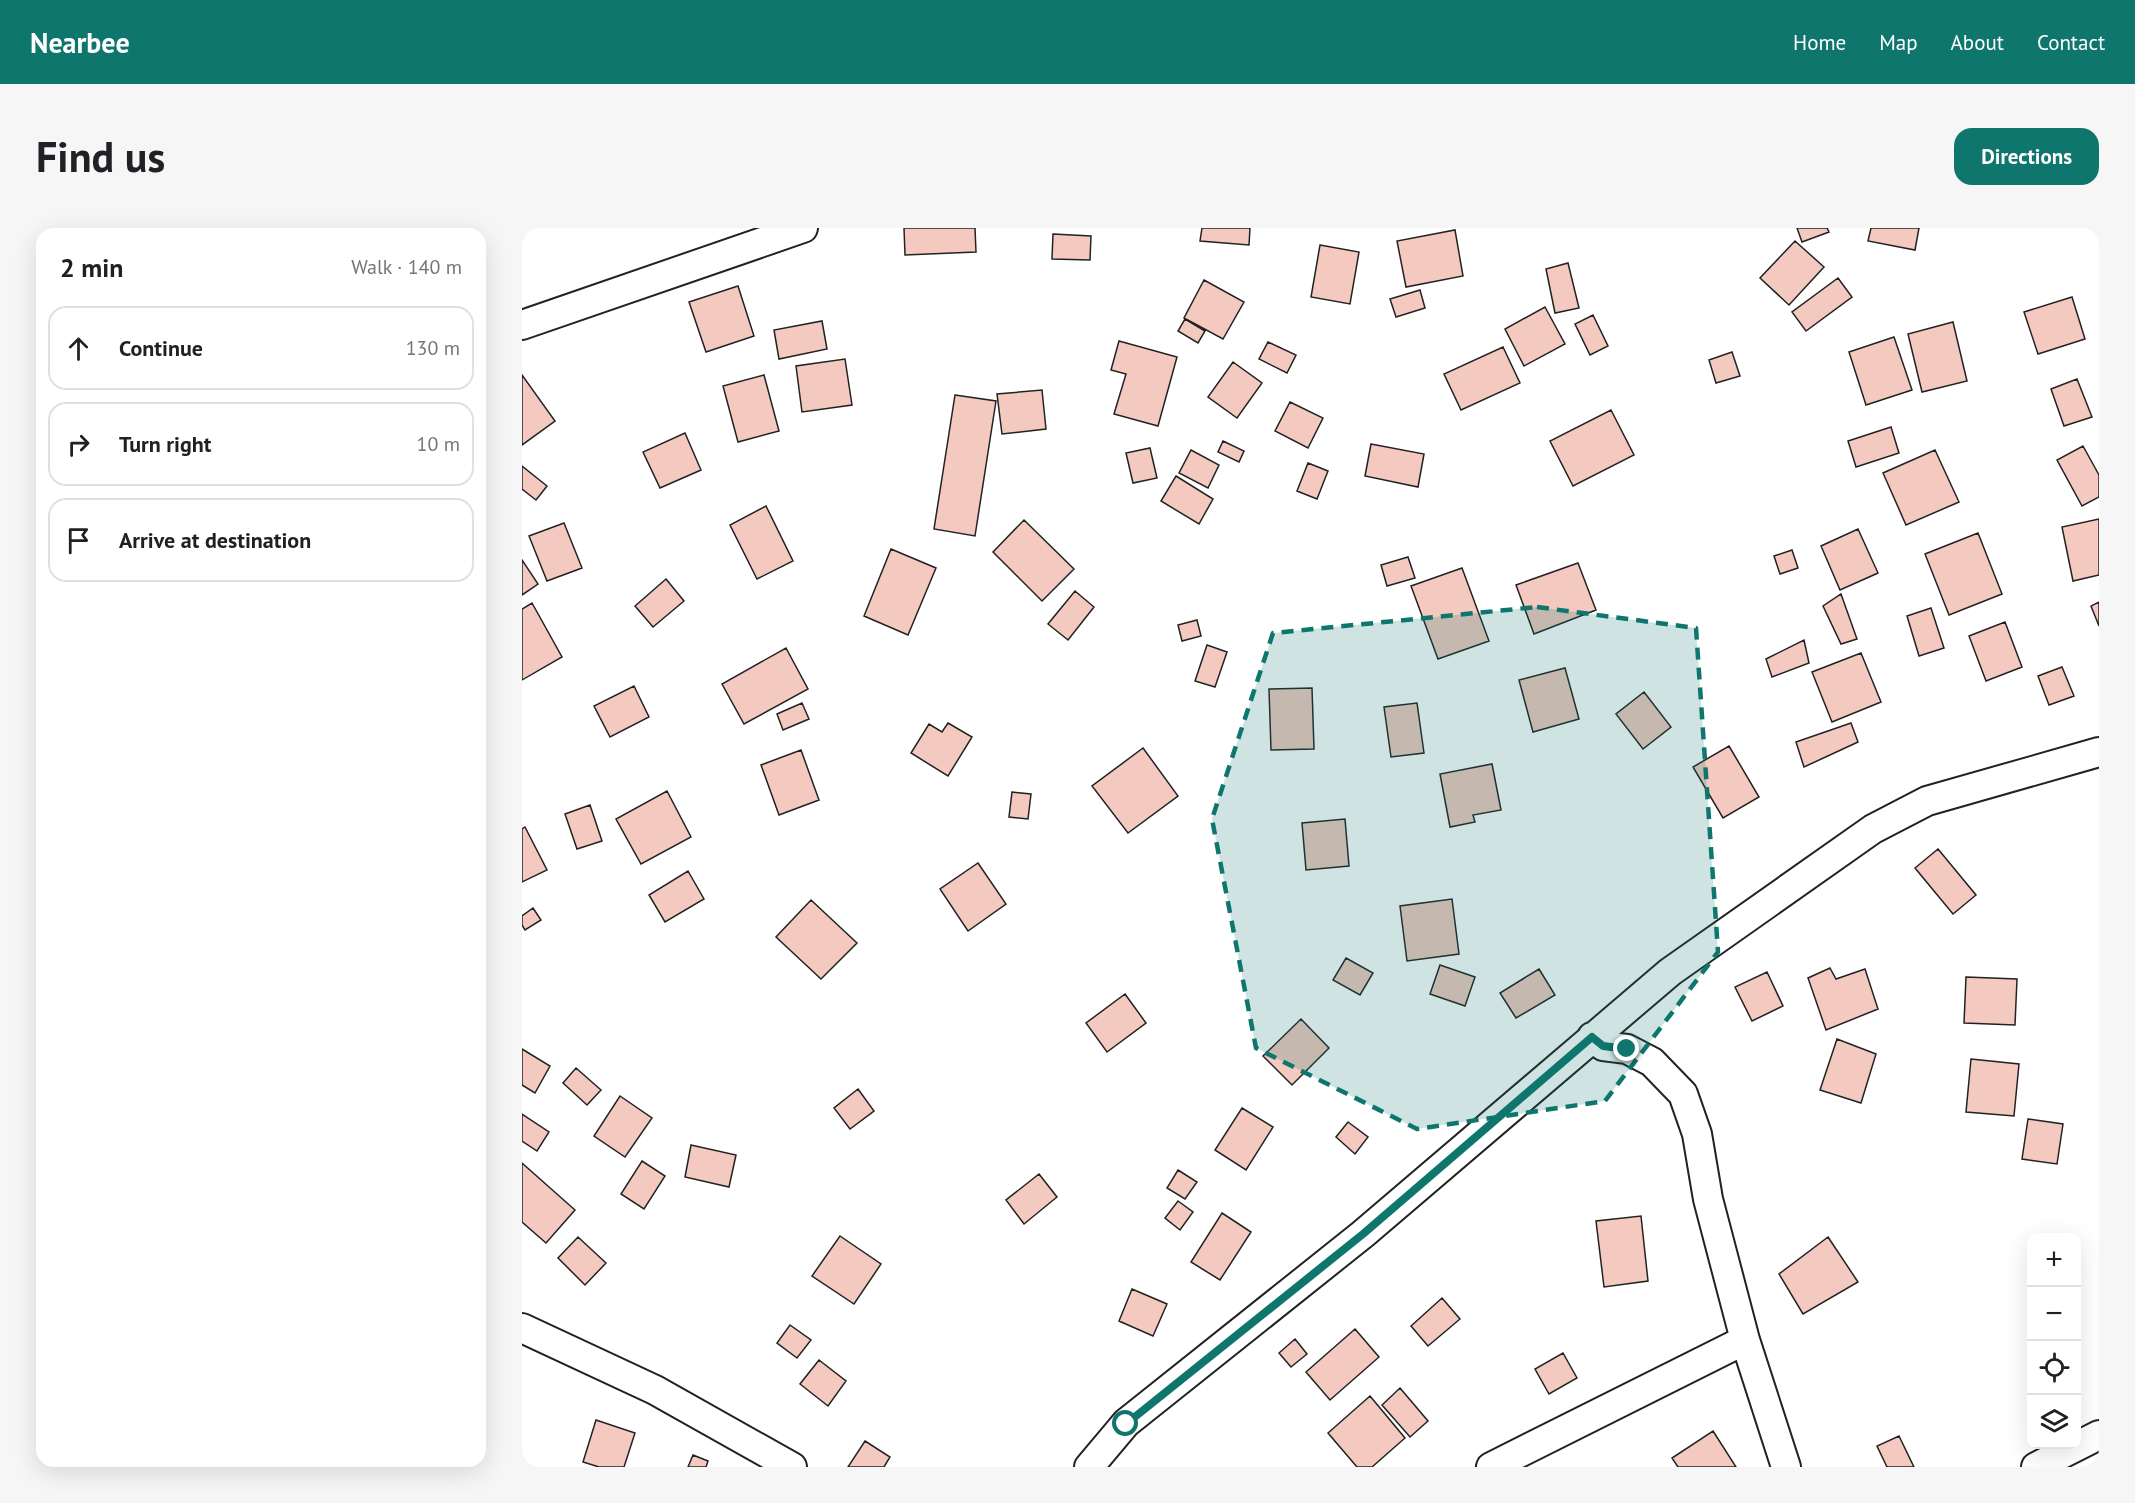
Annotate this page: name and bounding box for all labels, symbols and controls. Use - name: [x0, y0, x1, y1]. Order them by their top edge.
- text: Nearbee: [30, 24, 130, 61]
- text: Home: [1793, 29, 1846, 56]
- text: Map: [1879, 29, 1918, 56]
- text: About: [1951, 29, 2004, 56]
- text: Contact: [2037, 29, 2105, 56]
- button: Directions: [1954, 128, 2099, 185]
- text: Find us: [36, 129, 165, 184]
- text: 2 min: [60, 251, 123, 284]
- text: Walk · 140 m: [351, 254, 462, 280]
- icon: ahead: [62, 332, 95, 365]
- text: Continue: [119, 334, 203, 362]
- text: 130 m: [406, 335, 460, 361]
- icon: right: [62, 428, 95, 461]
- text: Turn right: [119, 430, 211, 458]
- text: 10 m: [417, 431, 460, 457]
- icon: arrive: [62, 524, 95, 557]
- text: Arrive at destination: [119, 526, 311, 554]
- route end: [1613, 1035, 1639, 1061]
- map controls: [2027, 1233, 2081, 1449]
- button: +: [2027, 1233, 2081, 1287]
- button: −: [2027, 1287, 2081, 1341]
- button: locate: [2027, 1341, 2081, 1395]
- button: layers: [2027, 1395, 2081, 1449]
- route start: [1112, 1410, 1138, 1436]

